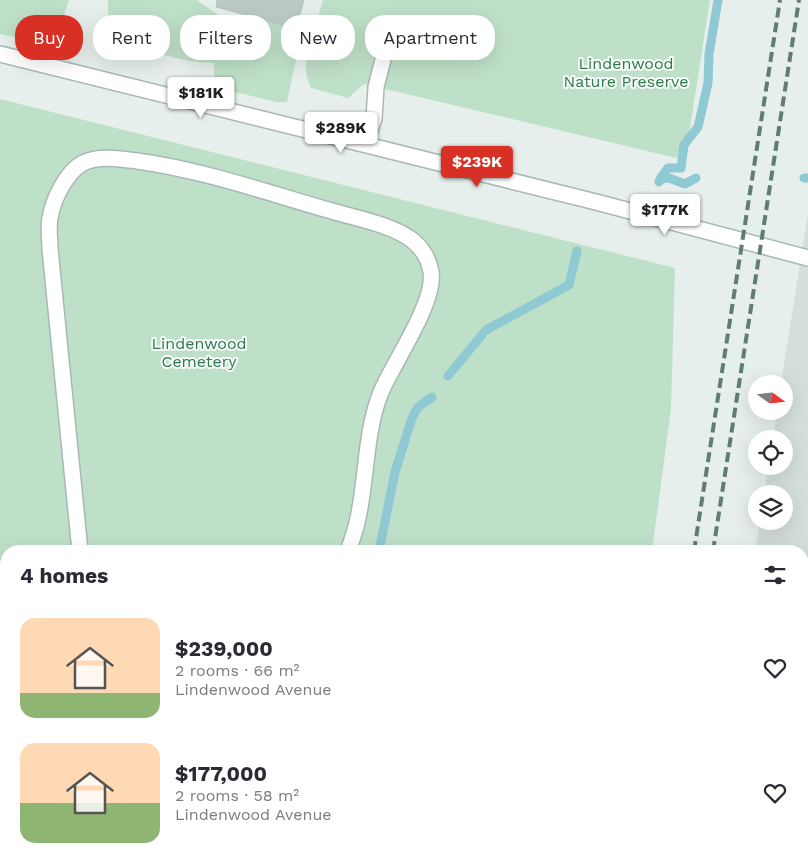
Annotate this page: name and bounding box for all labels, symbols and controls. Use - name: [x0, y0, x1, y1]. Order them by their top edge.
- chip: Buy: [15, 15, 83, 60]
- chip: Rent: [93, 15, 170, 60]
- chip: Filters: [180, 15, 271, 60]
- chip: New: [281, 15, 355, 60]
- chip: Apartment: [365, 15, 495, 60]
- park label: Lindenwood Nature Preserve: [564, 54, 688, 91]
- pin: $181K: [166, 76, 236, 119]
- text: $181K: [178, 83, 224, 102]
- pin: $289K: [306, 112, 376, 154]
- text: $289K: [316, 118, 366, 137]
- pin: $239K: [442, 146, 512, 188]
- text: $239K: [452, 152, 502, 171]
- pin: $177K: [630, 194, 700, 236]
- text: $177K: [641, 200, 689, 219]
- park label: Lindenwood Cemetery: [151, 334, 247, 371]
- north arrow: [748, 375, 792, 420]
- map controls: [748, 375, 793, 530]
- button: locate: [748, 430, 793, 475]
- button: layers: [748, 485, 793, 530]
- icon: filters: [761, 561, 789, 589]
- text: 4 homes: [20, 563, 108, 588]
- text: $239,000: [175, 636, 273, 661]
- icon: home: [60, 638, 120, 698]
- icon: heart: [761, 654, 789, 682]
- text: 2 rooms · 66 m²: [175, 661, 299, 680]
- text: Lindenwood Avenue: [175, 680, 332, 699]
- text: $177,000: [175, 761, 267, 786]
- icon: home: [60, 763, 120, 823]
- icon: heart: [761, 779, 789, 807]
- text: 2 rooms · 58 m²: [175, 786, 299, 805]
- text: Lindenwood Avenue: [175, 805, 332, 824]

